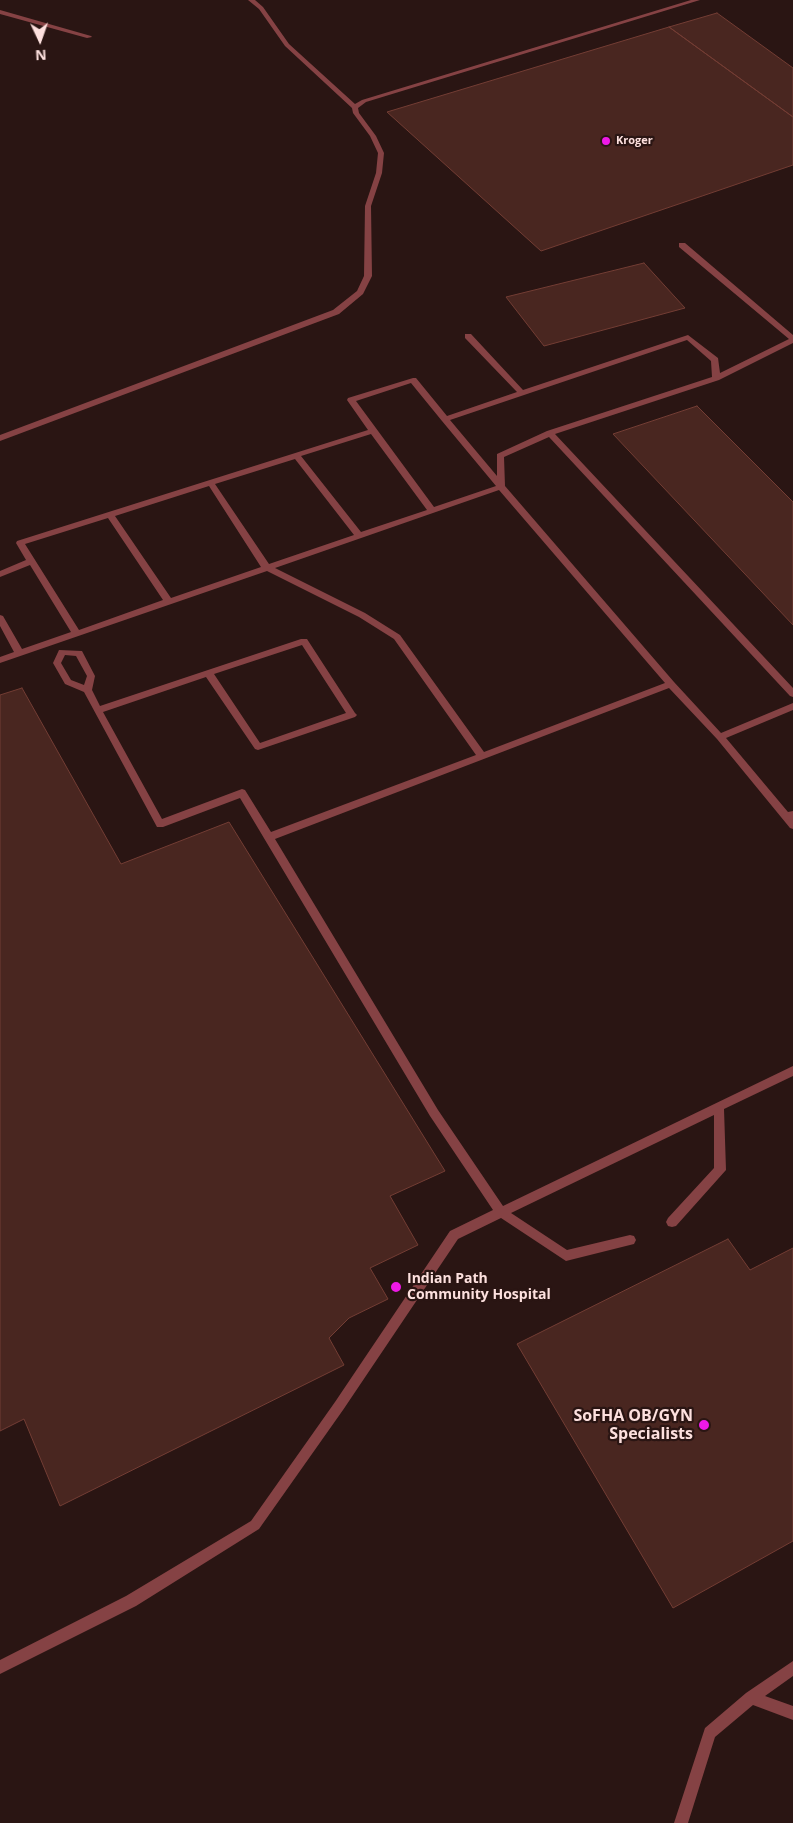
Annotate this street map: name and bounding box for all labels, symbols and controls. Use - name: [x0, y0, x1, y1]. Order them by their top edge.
- north arrow: [15, 15, 65, 65]
- text: N: [35, 46, 47, 65]
- place label: Kroger: [616, 134, 653, 148]
- marker: Kroger: [600, 135, 612, 147]
- place label: Indian Path Community Hospital: [407, 1271, 551, 1304]
- marker: Indian Path Community Hospital: [389, 1280, 403, 1294]
- place label: SoFHA OB/GYN Specialists: [573, 1406, 693, 1444]
- marker: SoFHA OB/GYN Specialists: [697, 1418, 711, 1432]

